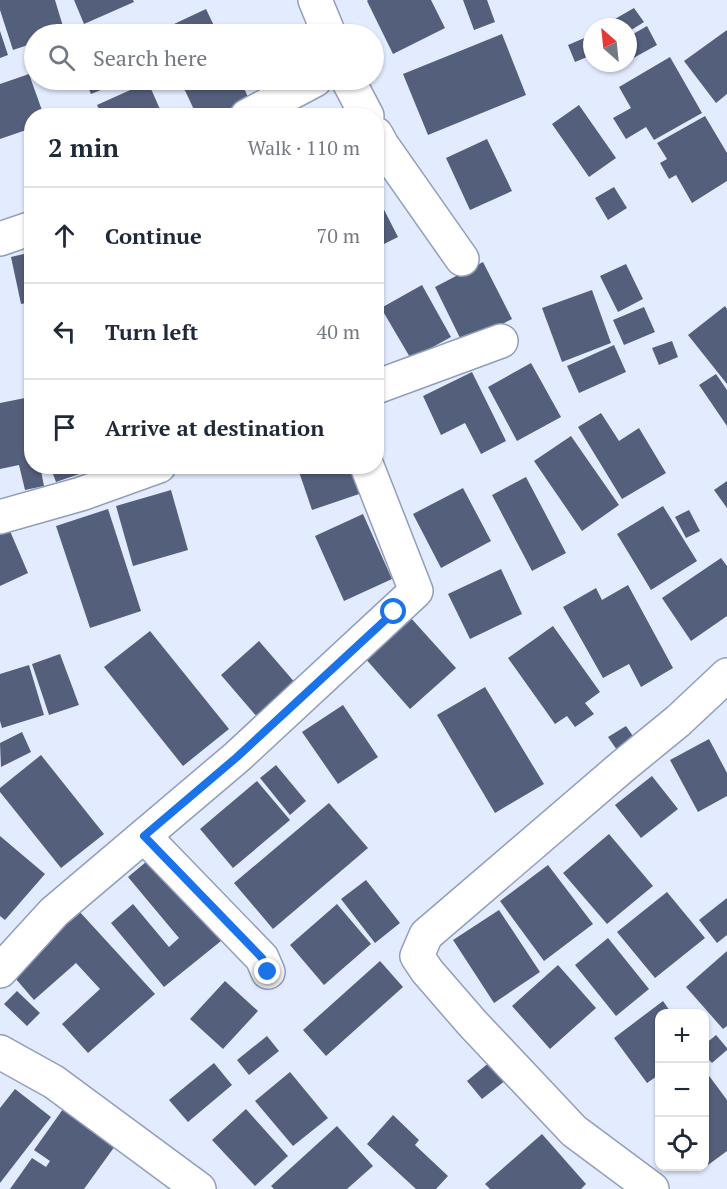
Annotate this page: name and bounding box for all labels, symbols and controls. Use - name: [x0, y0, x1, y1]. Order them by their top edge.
- north arrow: [583, 18, 637, 72]
- search box: [24, 24, 384, 90]
- icon: search: [45, 41, 78, 74]
- text: Search here: [93, 43, 207, 72]
- text: 2 min: [48, 130, 119, 164]
- text: Walk · 110 m: [248, 134, 360, 161]
- icon: ahead: [48, 219, 81, 252]
- text: Continue: [105, 221, 202, 250]
- text: 70 m: [317, 222, 360, 249]
- icon: left: [48, 315, 81, 348]
- text: Turn left: [105, 317, 198, 346]
- text: 40 m: [317, 318, 360, 345]
- icon: arrive: [48, 411, 81, 444]
- text: Arrive at destination: [105, 413, 324, 442]
- route start: [380, 598, 406, 624]
- route end: [254, 958, 280, 984]
- map controls: [655, 1009, 709, 1171]
- button: +: [655, 1009, 709, 1063]
- button: −: [655, 1063, 709, 1117]
- button: locate: [655, 1117, 709, 1171]

